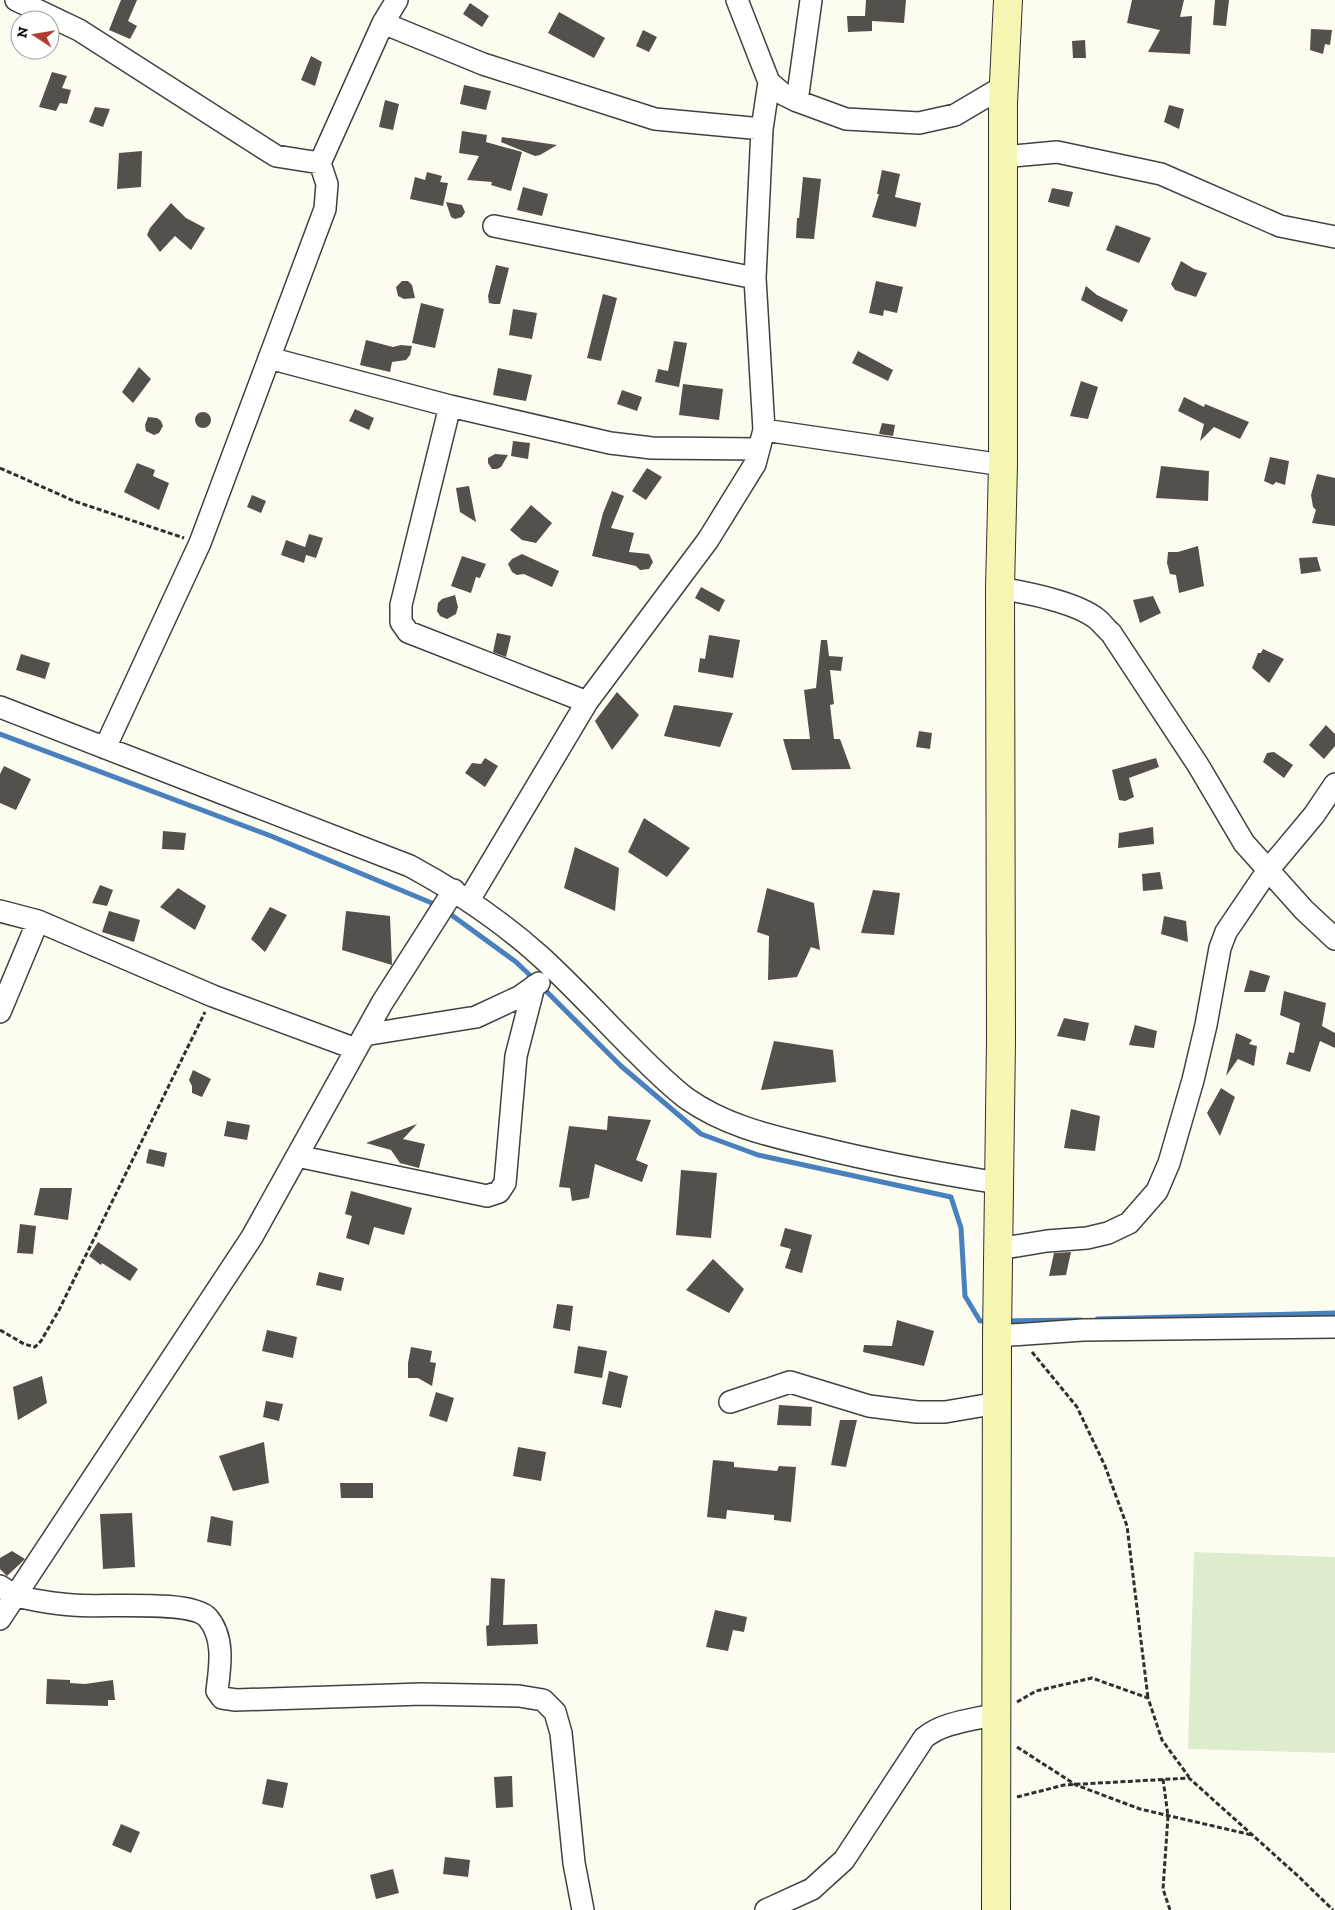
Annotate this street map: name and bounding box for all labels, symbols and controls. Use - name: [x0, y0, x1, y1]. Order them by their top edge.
- north arrow: [10, 10, 60, 60]
- text: N: [13, 25, 32, 39]

